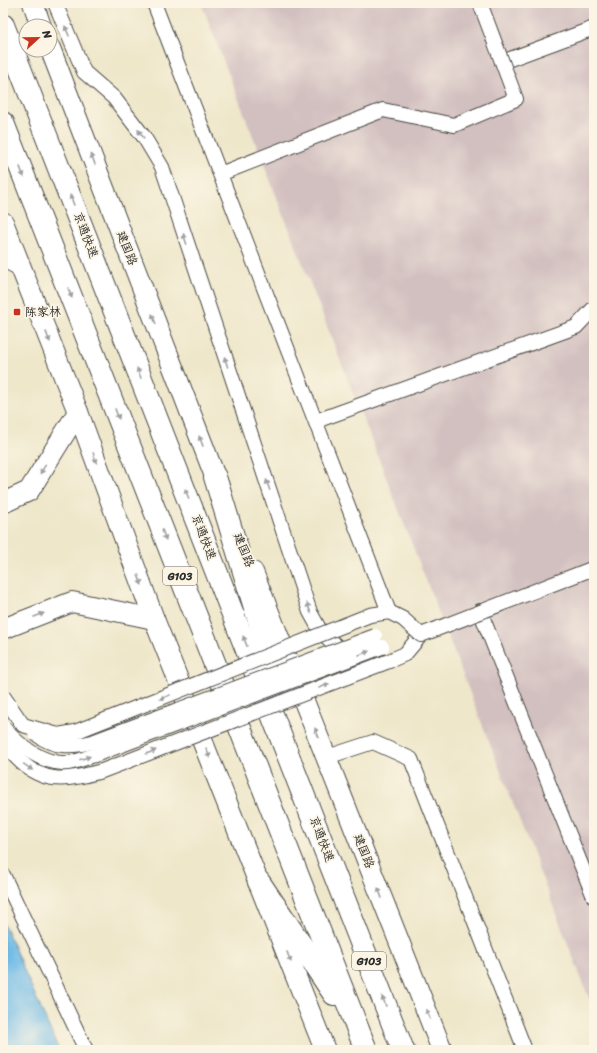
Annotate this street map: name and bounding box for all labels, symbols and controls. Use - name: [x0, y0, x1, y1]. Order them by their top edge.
- north arrow: [18, 18, 58, 58]
- one-way arrow: [63, 24, 69, 36]
- text: N: [36, 26, 57, 42]
- one-way arrow: [137, 129, 145, 140]
- one-way arrow: [89, 152, 95, 164]
- one-way arrow: [20, 166, 26, 178]
- one-way arrow: [68, 193, 74, 205]
- street label: 京通快速: [67, 209, 105, 261]
- street label: 建国路: [110, 227, 144, 269]
- one-way arrow: [182, 232, 188, 244]
- one-way arrow: [67, 287, 73, 299]
- place label: 陈家林: [25, 301, 61, 323]
- marker: 陈家林: [12, 307, 22, 317]
- one-way arrow: [151, 313, 157, 325]
- one-way arrow: [46, 331, 52, 343]
- one-way arrow: [223, 356, 229, 368]
- one-way arrow: [136, 366, 142, 378]
- one-way arrow: [114, 408, 120, 420]
- one-way arrow: [198, 434, 204, 446]
- one-way arrow: [92, 452, 98, 464]
- one-way arrow: [39, 464, 47, 474]
- one-way arrow: [264, 479, 270, 491]
- one-way arrow: [183, 488, 189, 500]
- street label: 京通快速: [185, 511, 223, 563]
- street label: 建国路: [227, 529, 261, 571]
- one-way arrow: [162, 530, 168, 542]
- road number: G103: [163, 567, 197, 585]
- one-way arrow: [137, 574, 143, 586]
- one-way arrow: [305, 602, 311, 614]
- one-way arrow: [34, 611, 46, 617]
- one-way arrow: [241, 635, 247, 647]
- one-way arrow: [358, 650, 370, 656]
- one-way arrow: [319, 683, 331, 689]
- one-way arrow: [158, 694, 170, 700]
- one-way arrow: [314, 726, 320, 738]
- one-way arrow: [205, 748, 211, 760]
- one-way arrow: [145, 749, 157, 755]
- one-way arrow: [79, 755, 91, 761]
- one-way arrow: [23, 763, 33, 771]
- street label: 京通快速: [303, 813, 341, 865]
- street label: 建国路: [347, 830, 381, 872]
- one-way arrow: [377, 886, 383, 898]
- one-way arrow: [286, 952, 292, 964]
- road number: G103: [352, 952, 386, 970]
- one-way arrow: [381, 994, 387, 1006]
- one-way arrow: [424, 1007, 430, 1019]

